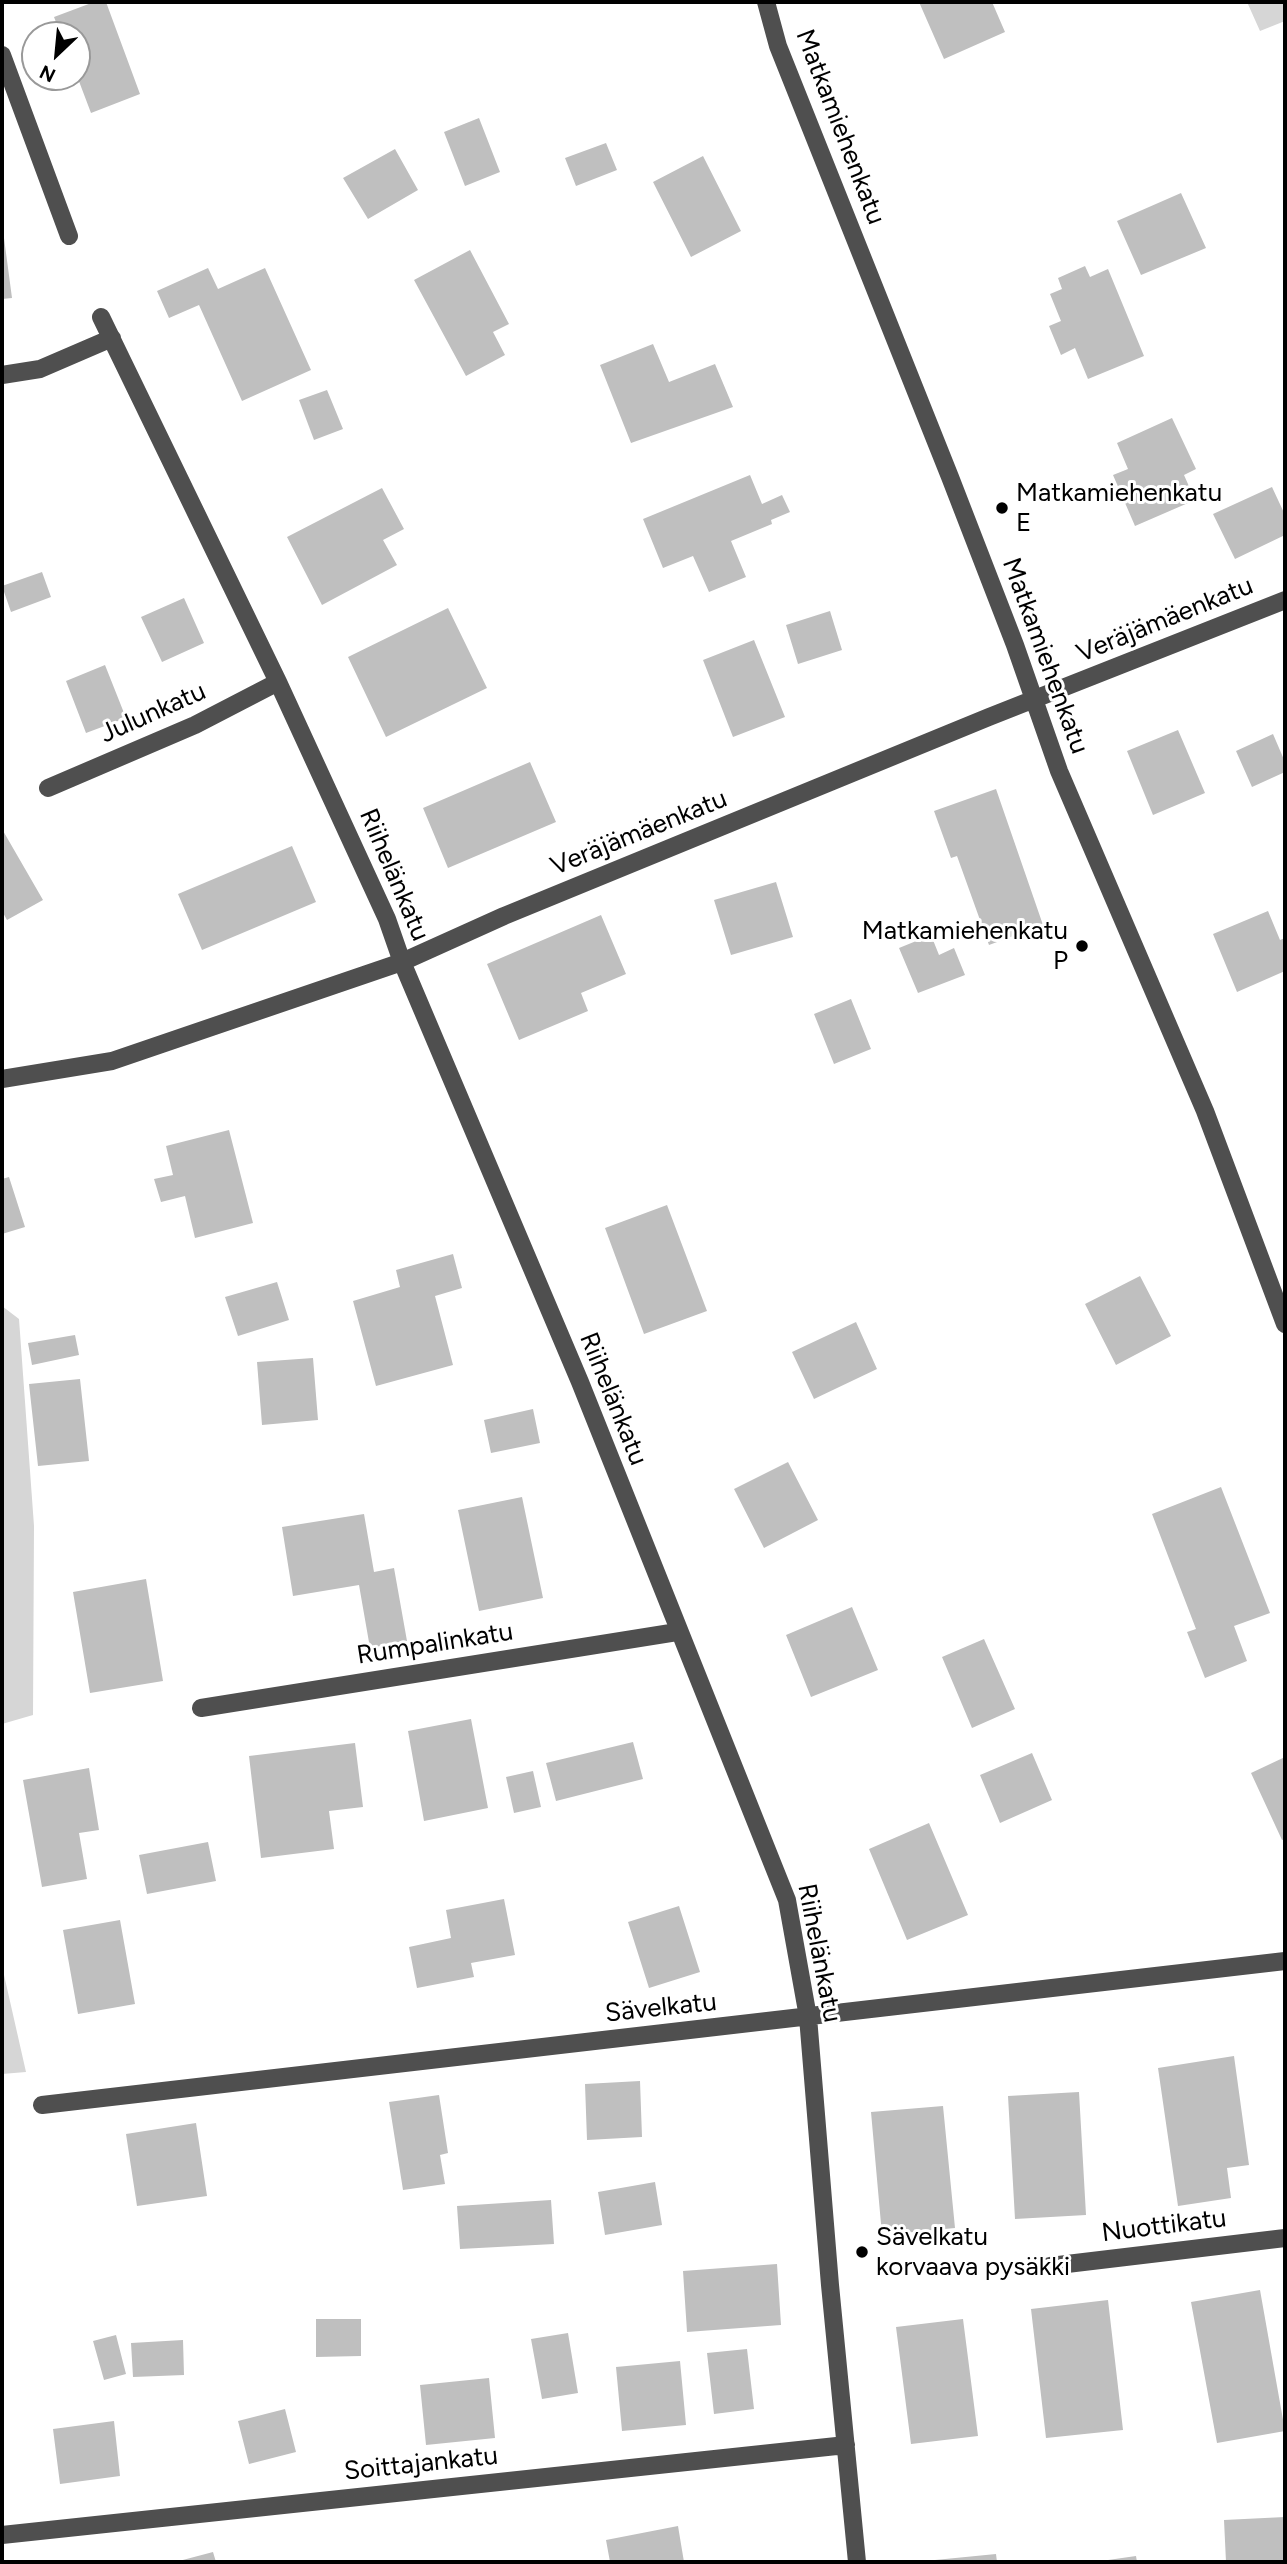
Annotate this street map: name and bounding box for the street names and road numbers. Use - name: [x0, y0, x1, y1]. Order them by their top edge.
- street label: Matkamiehenkatu: [788, 25, 892, 229]
- street label: Matkamiehenkatu: [995, 554, 1095, 758]
- street label: Veräjämäenkatu: [1072, 570, 1258, 670]
- street label: Julunkatu: [95, 676, 211, 750]
- street label: Veräjämäenkatu: [546, 783, 732, 883]
- street label: Riihelänkatu: [352, 804, 436, 946]
- street label: Riihelänkatu: [572, 1328, 654, 1470]
- street label: Rumpalinkatu: [355, 1616, 515, 1672]
- street label: Riihelänkatu: [790, 1881, 848, 2025]
- street label: Sävelkatu: [604, 1987, 718, 2029]
- street label: Nuottikatu: [1100, 2203, 1228, 2249]
- street label: Soittajankatu: [342, 2440, 500, 2488]

